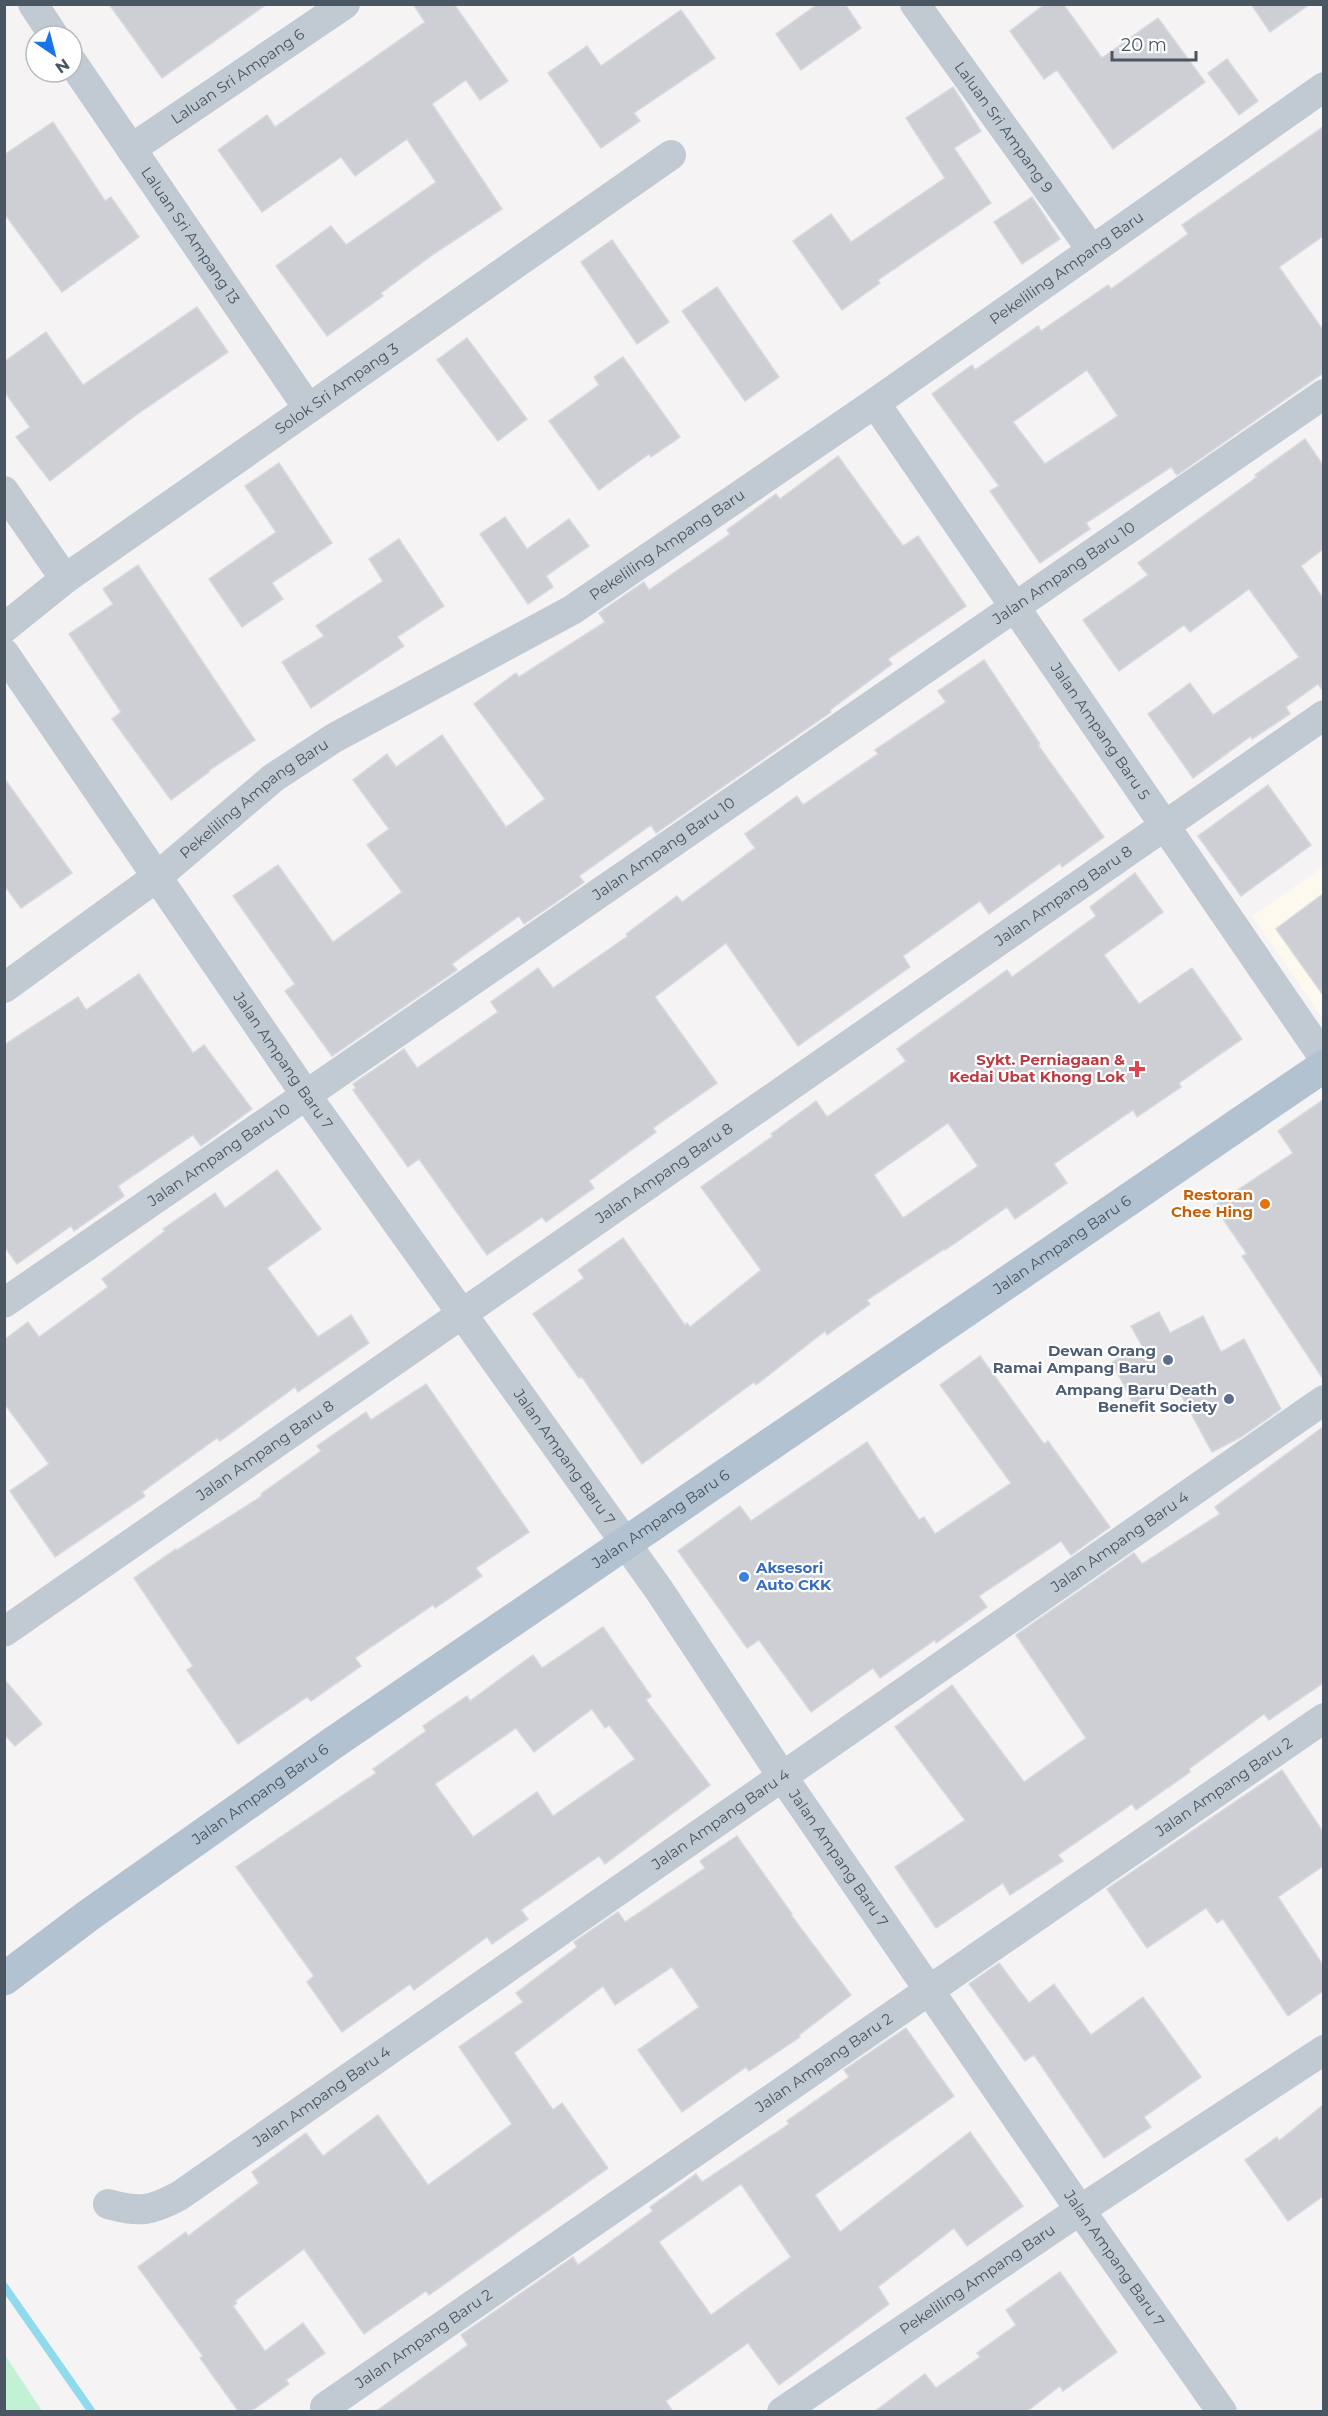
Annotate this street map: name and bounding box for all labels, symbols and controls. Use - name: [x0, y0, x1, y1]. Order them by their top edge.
- north arrow: [24, 24, 84, 84]
- street label: Laluan Sri Ampang 6: [167, 24, 308, 128]
- scale bar: [1112, 24, 1196, 62]
- text: 20 m: [1121, 34, 1167, 56]
- text: N: [52, 54, 73, 77]
- street label: Laluan Sri Ampang 9: [951, 58, 1058, 196]
- street label: Laluan Sri Ampang 13: [137, 163, 244, 307]
- street label: Pekeliling Ampang Baru: [986, 207, 1147, 328]
- street label: Solok Sri Ampang 3: [271, 339, 402, 438]
- street label: Pekeliling Ampang Baru: [586, 485, 748, 604]
- street label: Jalan Ampang Baru 10: [988, 517, 1139, 629]
- street label: Jalan Ampang Baru 5: [1046, 658, 1154, 803]
- street label: Pekeliling Ampang Baru: [175, 734, 332, 862]
- street label: Jalan Ampang Baru 10: [588, 793, 738, 905]
- street label: Jalan Ampang Baru 8: [990, 841, 1136, 951]
- street label: Jalan Ampang Baru 7: [229, 987, 337, 1133]
- place label: Sykt. Perniagaan & Kedai Ubat Khong Lok: [949, 1050, 1125, 1086]
- marker: Sykt. Perniagaan & Kedai Ubat Khong Lok: [1130, 1062, 1144, 1076]
- street label: Jalan Ampang Baru 10: [143, 1099, 294, 1211]
- street label: Jalan Ampang Baru 8: [591, 1119, 736, 1228]
- place label: Restoran Chee Hing: [1171, 1185, 1253, 1221]
- street label: Jalan Ampang Baru 6: [989, 1191, 1134, 1299]
- marker: Restoran Chee Hing: [1258, 1197, 1272, 1211]
- place label: Dewan Orang Ramai Ampang Baru: [993, 1341, 1156, 1377]
- marker: Dewan Orang Ramai Ampang Baru: [1161, 1353, 1175, 1367]
- place label: Ampang Baru Death Benefit Society: [1055, 1380, 1218, 1416]
- street label: Jalan Ampang Baru 7: [509, 1384, 620, 1529]
- marker: Ampang Baru Death Benefit Society: [1222, 1392, 1236, 1406]
- street label: Jalan Ampang Baru 8: [192, 1396, 337, 1505]
- street label: Jalan Ampang Baru 6: [587, 1465, 733, 1573]
- street label: Jalan Ampang Baru 4: [1046, 1487, 1192, 1597]
- place label: Aksesori Auto CKK: [755, 1558, 832, 1594]
- marker: Aksesori Auto CKK: [737, 1570, 751, 1584]
- street label: Jalan Ampang Baru 2: [1151, 1733, 1296, 1841]
- street label: Jalan Ampang Baru 6: [187, 1739, 332, 1849]
- street label: Jalan Ampang Baru 4: [647, 1764, 793, 1874]
- street label: Jalan Ampang Baru 7: [784, 1785, 893, 1930]
- street label: Jalan Ampang Baru 2: [751, 2009, 896, 2117]
- street label: Jalan Ampang Baru 4: [248, 2042, 394, 2151]
- street label: Jalan Ampang Baru 7: [1060, 2185, 1169, 2330]
- street label: Pekeliling Ampang Baru: [895, 2220, 1059, 2339]
- street label: Jalan Ampang Baru 2: [351, 2285, 496, 2393]

